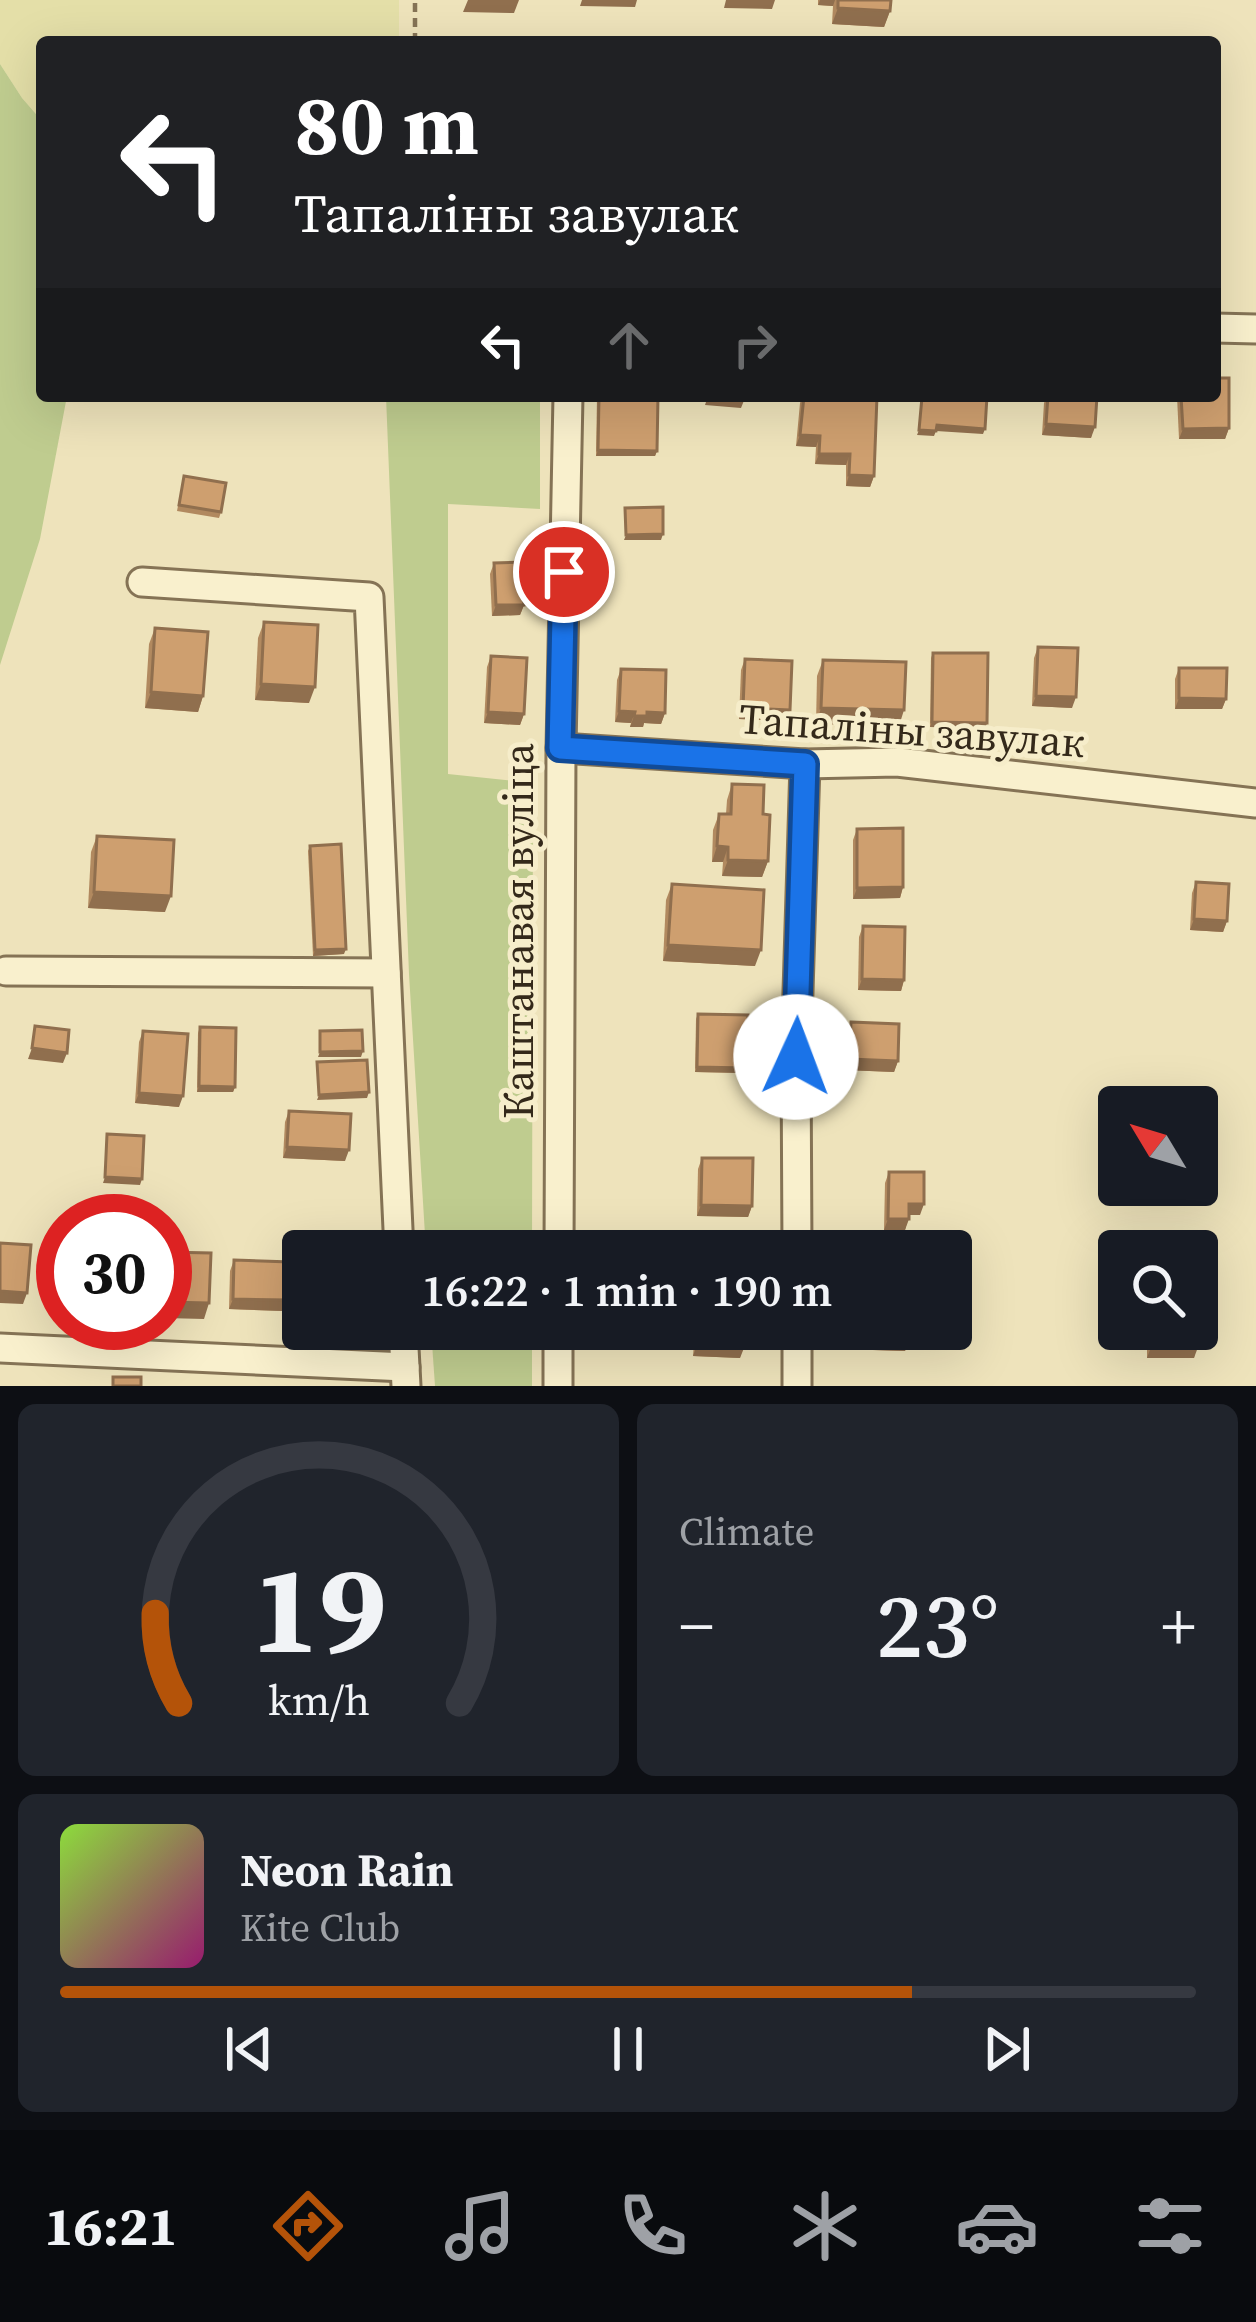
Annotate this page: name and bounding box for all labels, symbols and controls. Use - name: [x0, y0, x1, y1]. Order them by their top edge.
- text: 80 m: [294, 67, 479, 182]
- icon: left: [96, 84, 252, 240]
- text: Тапаліны завулак: [294, 176, 739, 250]
- icon: left: [470, 312, 536, 378]
- icon: ahead: [596, 312, 662, 378]
- icon: right: [722, 312, 788, 378]
- pin: [513, 521, 615, 623]
- icon: arrive: [531, 539, 597, 605]
- street label: Тапаліны завулак: [737, 689, 1087, 771]
- street label: Каштанавая вуліца: [489, 742, 547, 1119]
- position arrow: [733, 994, 859, 1120]
- north arrow: [1098, 1086, 1218, 1206]
- map controls: [1098, 1086, 1218, 1350]
- speed limit sign: 30: [36, 1194, 192, 1350]
- button: search: [1098, 1230, 1218, 1350]
- text: 16:22 · 1 min · 190 m: [422, 1259, 832, 1321]
- text: Climate: [679, 1505, 814, 1558]
- text: 19: [251, 1523, 386, 1694]
- text: 23°: [876, 1564, 999, 1687]
- text: −: [679, 1581, 714, 1671]
- text: +: [1161, 1581, 1196, 1671]
- text: km/h: [267, 1671, 370, 1729]
- text: Neon Rain: [240, 1839, 453, 1901]
- text: Kite Club: [240, 1901, 400, 1954]
- icon: previous: [216, 2016, 282, 2082]
- icon: pause: [595, 2016, 661, 2082]
- icon: next: [974, 2016, 1040, 2082]
- icon: directions: [266, 2184, 350, 2268]
- icon: music: [438, 2184, 522, 2268]
- icon: phone: [611, 2184, 695, 2268]
- icon: climate: [783, 2184, 867, 2268]
- icon: car: [955, 2184, 1039, 2268]
- icon: filters: [1128, 2184, 1212, 2268]
- text: 16:21: [44, 2189, 177, 2263]

